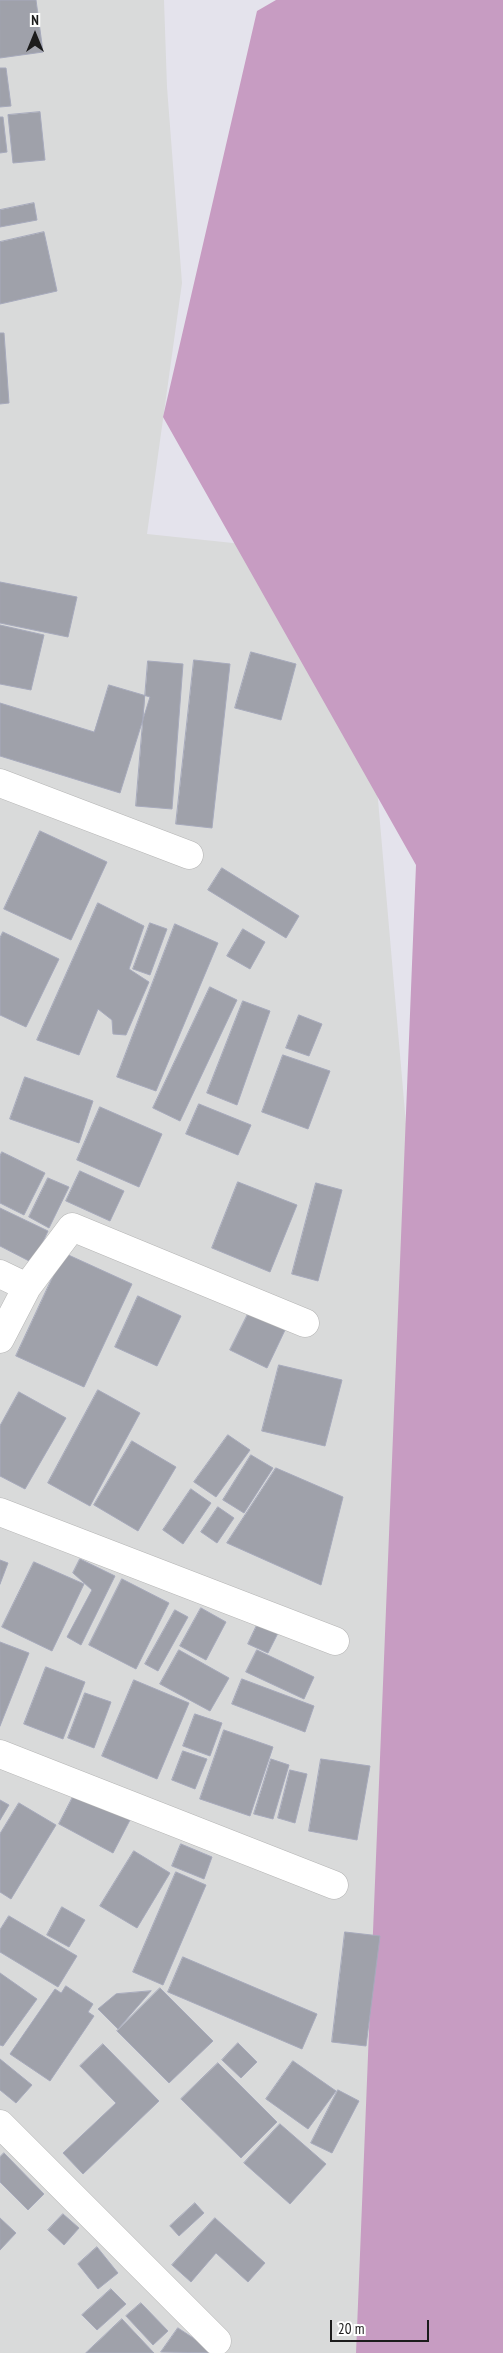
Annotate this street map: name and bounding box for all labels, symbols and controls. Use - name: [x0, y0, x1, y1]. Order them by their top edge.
- north arrow: [10, 10, 60, 60]
- text: N: [31, 11, 39, 29]
- scale bar: [333, 2310, 432, 2342]
- text: 20 m: [338, 2319, 364, 2338]

